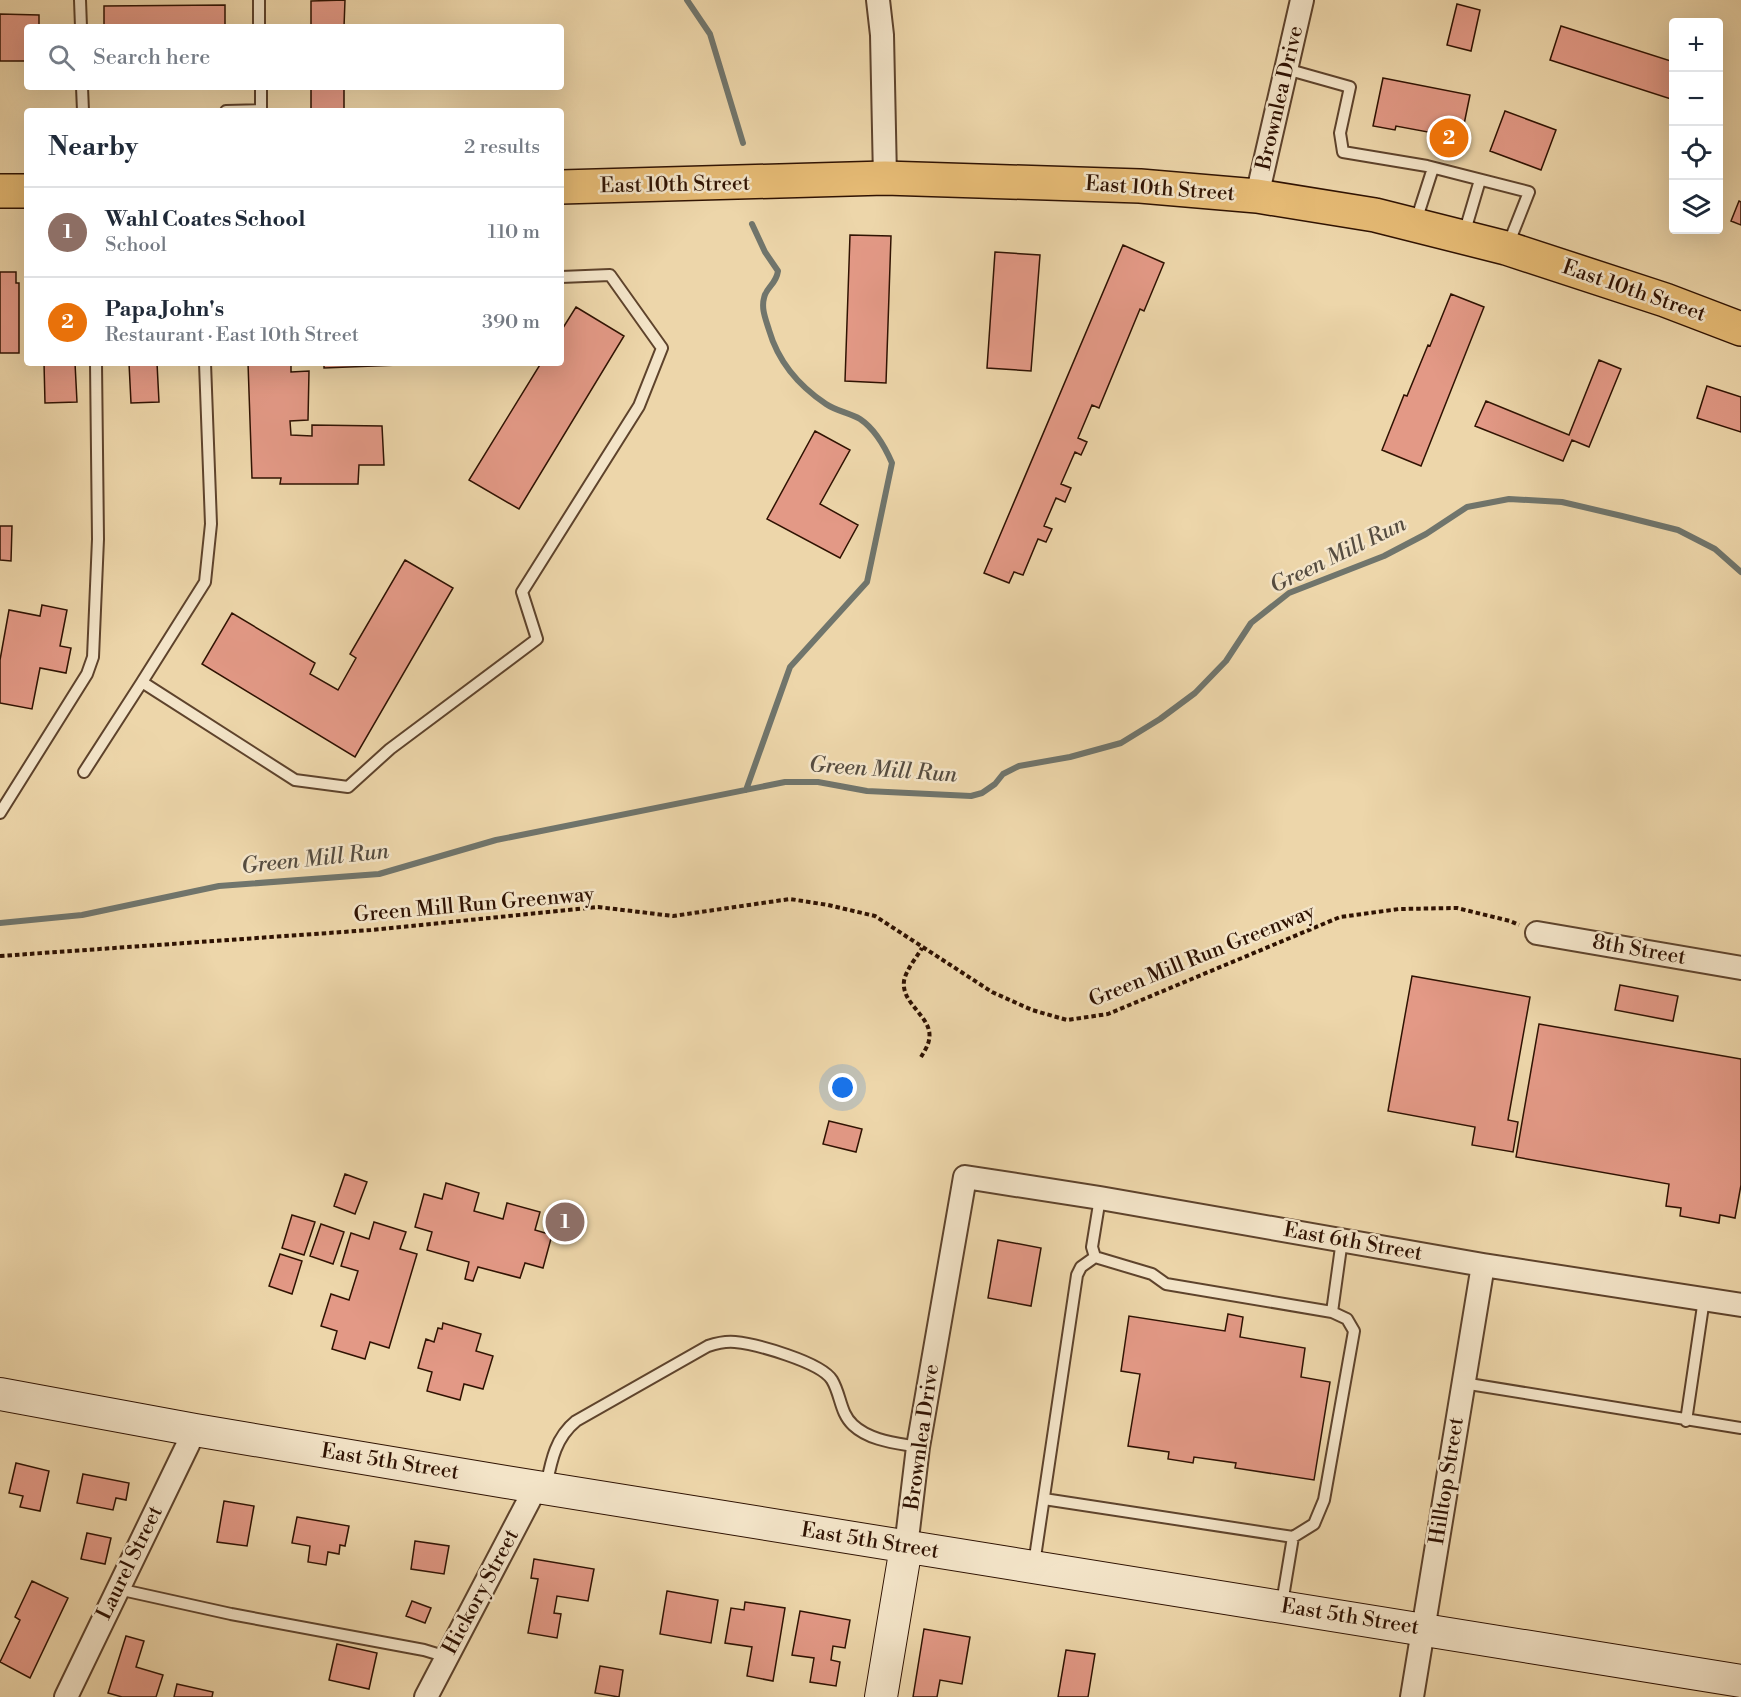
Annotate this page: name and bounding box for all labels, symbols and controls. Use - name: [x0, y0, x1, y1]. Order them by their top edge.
- map controls: [1669, 18, 1723, 234]
- button: +: [1669, 18, 1723, 72]
- street label: Brownlea Drive: [1251, 23, 1309, 174]
- search box: [24, 24, 564, 90]
- icon: search: [45, 41, 78, 74]
- text: Search here: [93, 44, 210, 71]
- button: −: [1669, 72, 1723, 126]
- pin: 2: [1430, 116, 1468, 160]
- button: locate: [1669, 126, 1723, 180]
- text: Nearby: [48, 131, 138, 163]
- text: 2 results: [464, 135, 540, 160]
- street label: East 10th Street: [600, 171, 751, 199]
- street label: East 10th Street: [1084, 171, 1236, 207]
- button: layers: [1669, 180, 1723, 234]
- text: Wahl Coates School: [105, 206, 306, 233]
- text: 1: [63, 220, 72, 245]
- text: 110 m: [488, 220, 540, 245]
- text: School: [105, 233, 167, 258]
- street label: East 10th Street: [1559, 254, 1710, 328]
- text: Papa John's: [105, 296, 224, 323]
- text: 2: [61, 310, 74, 335]
- text: 390 m: [482, 310, 540, 335]
- text: Restaurant · East 10th Street: [105, 323, 359, 348]
- water label: Green Mill Run: [1265, 510, 1411, 600]
- water label: Green Mill Run: [808, 751, 959, 789]
- water label: Green Mill Run: [240, 838, 391, 880]
- street label: Green Mill Run Greenway: [353, 881, 596, 928]
- street label: Green Mill Run Greenway: [1085, 898, 1319, 1013]
- street label: 8th Street: [1590, 929, 1688, 971]
- your location: [828, 1073, 857, 1102]
- pin: 1: [546, 1200, 584, 1244]
- street label: East 6th Street: [1282, 1217, 1425, 1267]
- street label: Brownlea Drive: [899, 1362, 945, 1513]
- street label: Hilltop Street: [1424, 1415, 1470, 1547]
- street label: East 5th Street: [319, 1438, 461, 1486]
- street label: Laurel Street: [91, 1501, 169, 1624]
- street label: East 5th Street: [799, 1517, 941, 1565]
- street label: Hickory Street: [437, 1524, 525, 1659]
- street label: East 5th Street: [1279, 1593, 1421, 1641]

